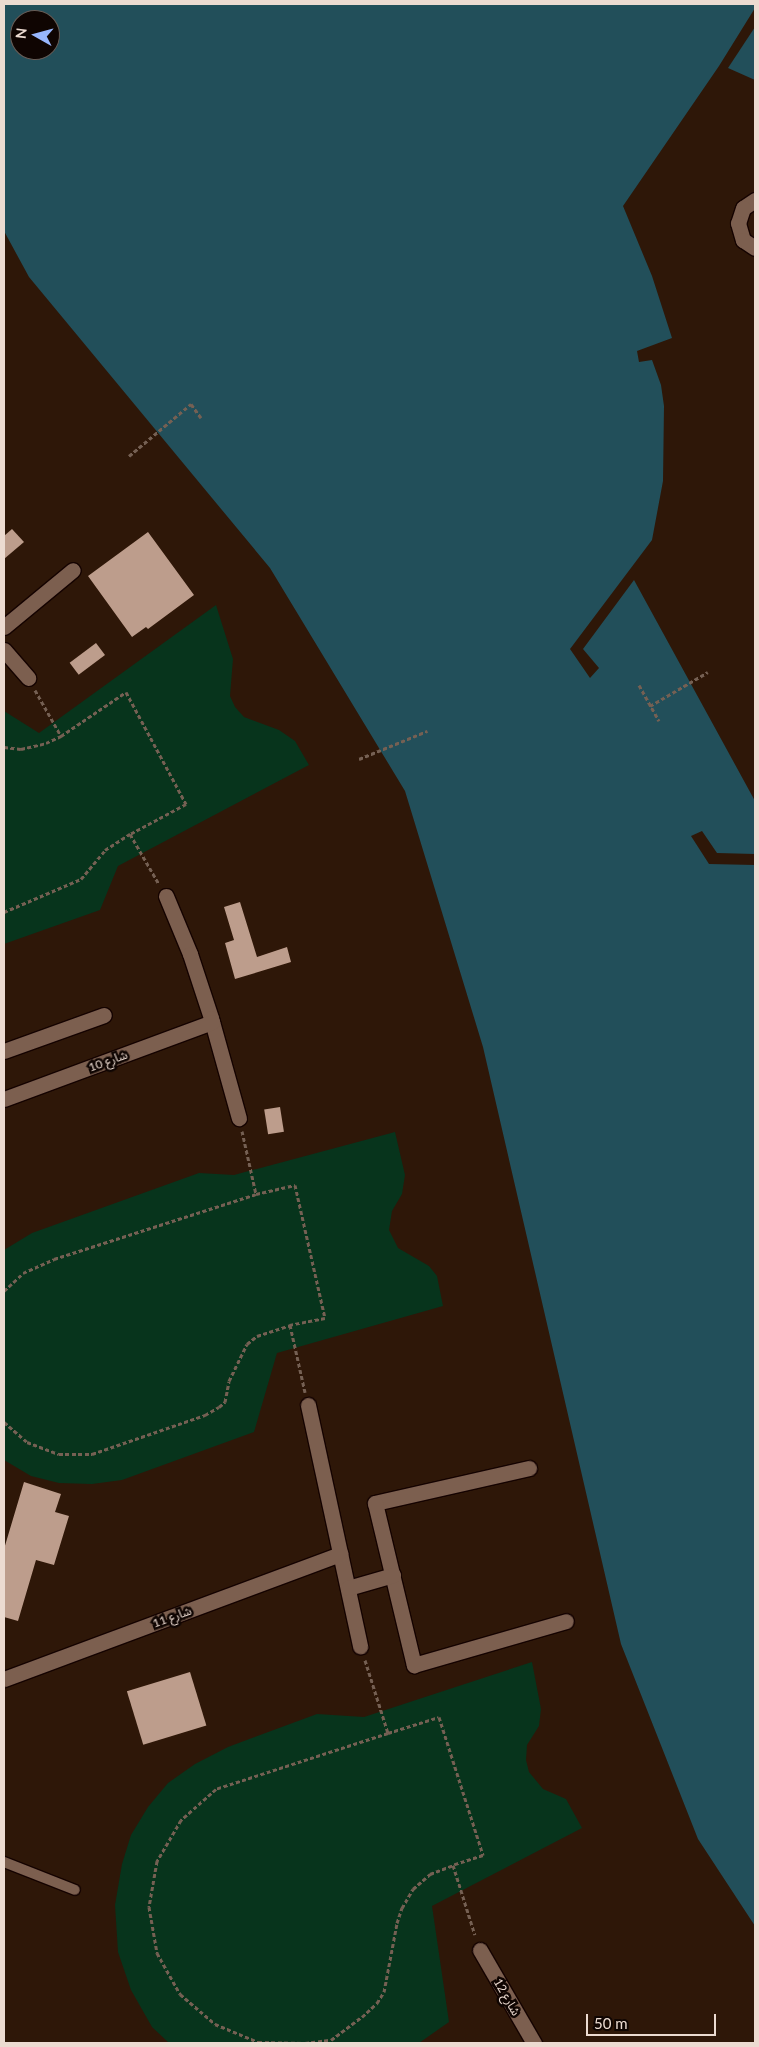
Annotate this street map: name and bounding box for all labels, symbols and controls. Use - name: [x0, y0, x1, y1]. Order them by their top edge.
- north arrow: [10, 10, 60, 60]
- text: N: [12, 27, 30, 40]
- street label: شارع 10: [87, 1047, 129, 1075]
- street label: شارع 11: [151, 1603, 193, 1631]
- street label: شارع 12: [491, 1976, 523, 2018]
- scale bar: [589, 2004, 719, 2036]
- text: 50 m: [594, 2014, 628, 2032]

